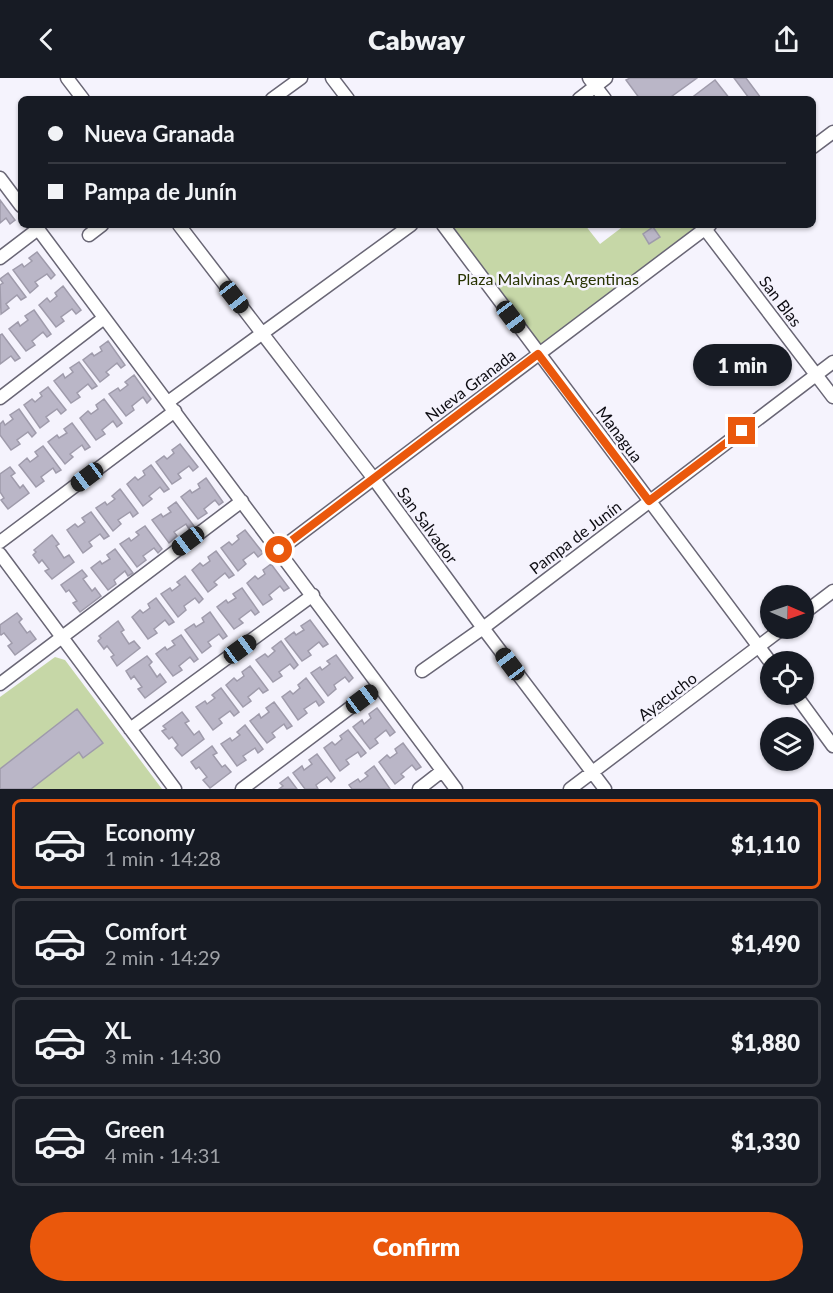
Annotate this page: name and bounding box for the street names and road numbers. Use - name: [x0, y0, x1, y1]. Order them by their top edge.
- street label: San Blas: [756, 272, 806, 330]
- street label: Nueva Granada: [421, 345, 519, 425]
- street label: Managua: [593, 402, 647, 466]
- street label: San Salvador: [394, 483, 462, 567]
- street label: Pampa de Junín: [525, 496, 625, 578]
- street label: Ayacucho: [634, 668, 700, 724]

